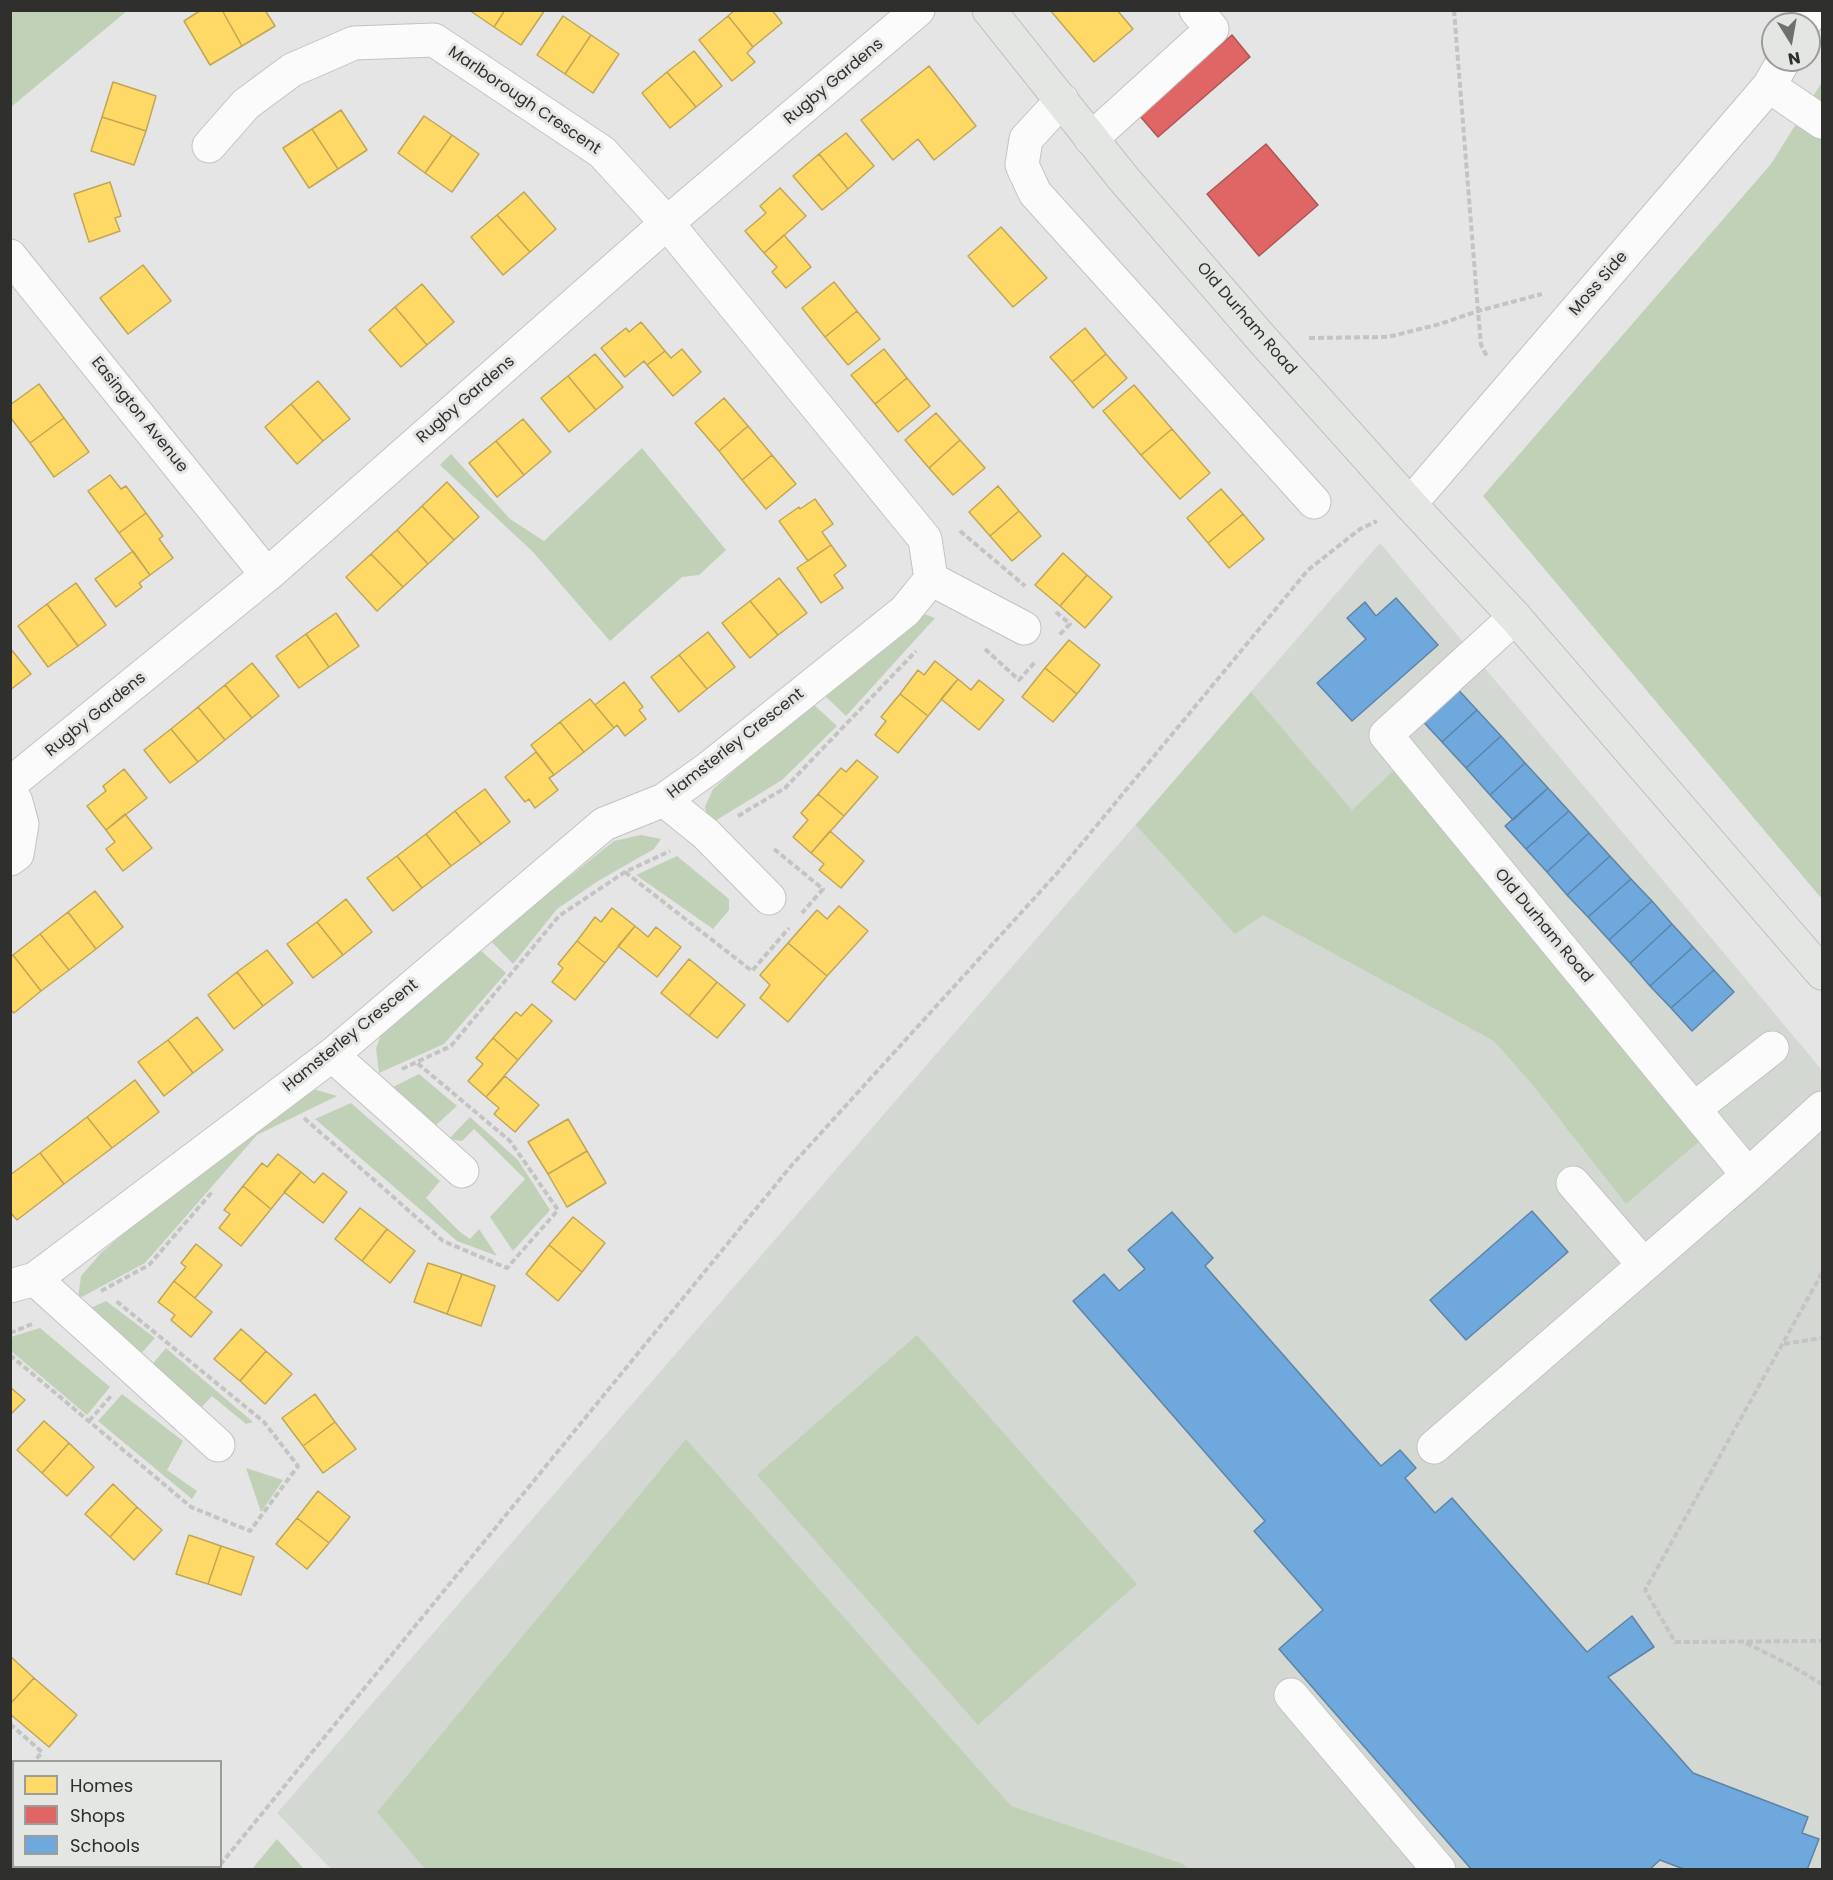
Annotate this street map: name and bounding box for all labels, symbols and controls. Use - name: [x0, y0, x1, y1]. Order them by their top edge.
- north arrow: [1761, 12, 1821, 72]
- street label: Rugby Gardens: [781, 35, 887, 129]
- street label: Marlborough Crescent: [444, 43, 604, 159]
- text: N: [1786, 46, 1802, 71]
- street label: Moss Side: [1566, 248, 1632, 320]
- street label: Old Durham Road: [1192, 259, 1300, 379]
- street label: Rugby Gardens: [413, 352, 519, 448]
- street label: Easington Avenue: [87, 353, 191, 477]
- street label: Rugby Gardens: [42, 669, 150, 761]
- street label: Hamsterley Crescent: [664, 685, 808, 803]
- street label: Old Durham Road: [1490, 865, 1596, 987]
- street label: Hamsterley Crescent: [280, 976, 422, 1096]
- legend: [12, 1760, 222, 1868]
- text: Homes: [70, 1773, 133, 1798]
- text: Shops: [70, 1803, 125, 1828]
- text: Schools: [70, 1833, 140, 1858]

